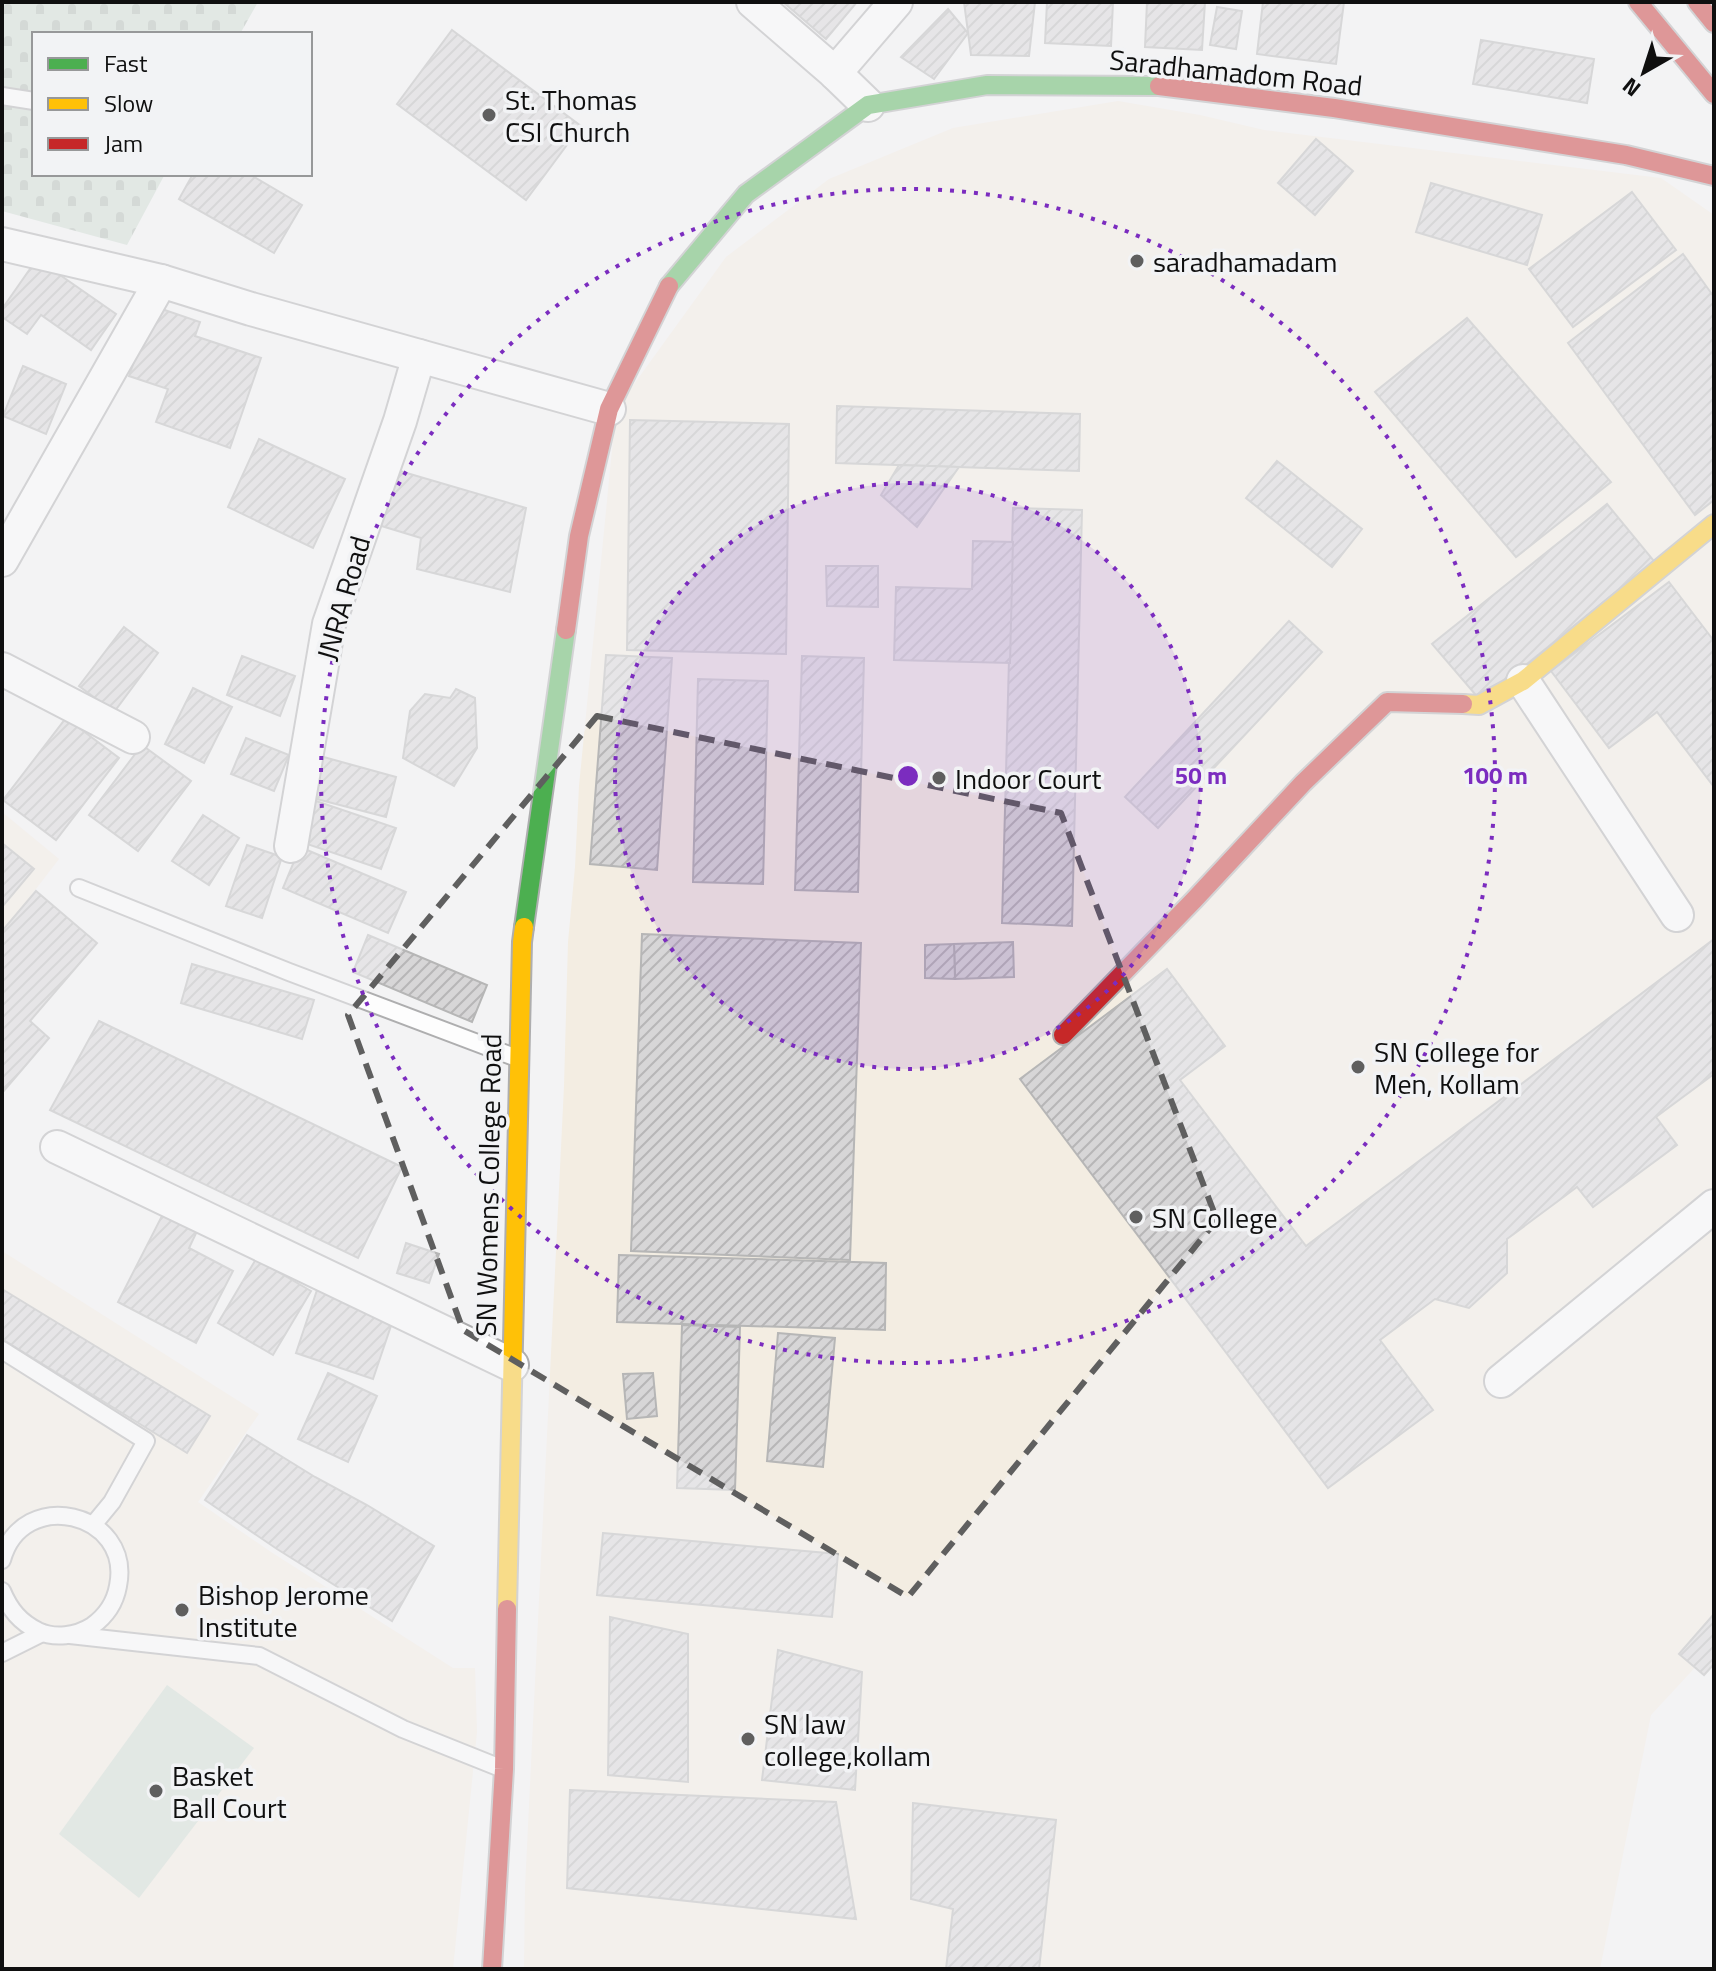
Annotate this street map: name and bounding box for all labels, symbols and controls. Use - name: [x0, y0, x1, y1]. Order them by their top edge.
- legend: [32, 32, 312, 176]
- north arrow: [1604, 32, 1684, 112]
- street label: Saradhamadom Road: [1107, 37, 1365, 107]
- text: Fast: [104, 45, 148, 81]
- text: N: [1615, 70, 1648, 106]
- place label: St. Thomas CSI Church: [505, 78, 637, 153]
- text: Slow: [104, 85, 153, 121]
- marker: St. Thomas CSI Church: [480, 106, 498, 124]
- text: Jam: [104, 125, 143, 161]
- place label: saradhamadam: [1153, 240, 1337, 283]
- marker: saradhamadam: [1128, 252, 1146, 270]
- street label: JNRA Road: [305, 531, 381, 665]
- place label: Indoor Court: [955, 757, 1101, 800]
- text: 50 m: [1175, 757, 1227, 793]
- text: 100 m: [1462, 757, 1528, 793]
- centre of rings: [894, 762, 922, 790]
- marker: Indoor Court: [930, 769, 948, 787]
- place label: SN College for Men, Kollam: [1374, 1030, 1540, 1105]
- street label: SN Womens College Road: [464, 1033, 512, 1337]
- marker: SN College for Men, Kollam: [1349, 1058, 1367, 1076]
- place label: SN College: [1152, 1196, 1278, 1239]
- marker: SN College: [1127, 1208, 1145, 1226]
- place label: Bishop Jerome Institute: [198, 1573, 369, 1648]
- marker: Bishop Jerome Institute: [173, 1601, 191, 1619]
- place label: SN law college,kollam: [764, 1702, 931, 1777]
- marker: SN law college,kollam: [739, 1730, 757, 1748]
- place label: Basket Ball Court: [172, 1754, 287, 1829]
- marker: Basket Ball Court: [147, 1782, 165, 1800]

